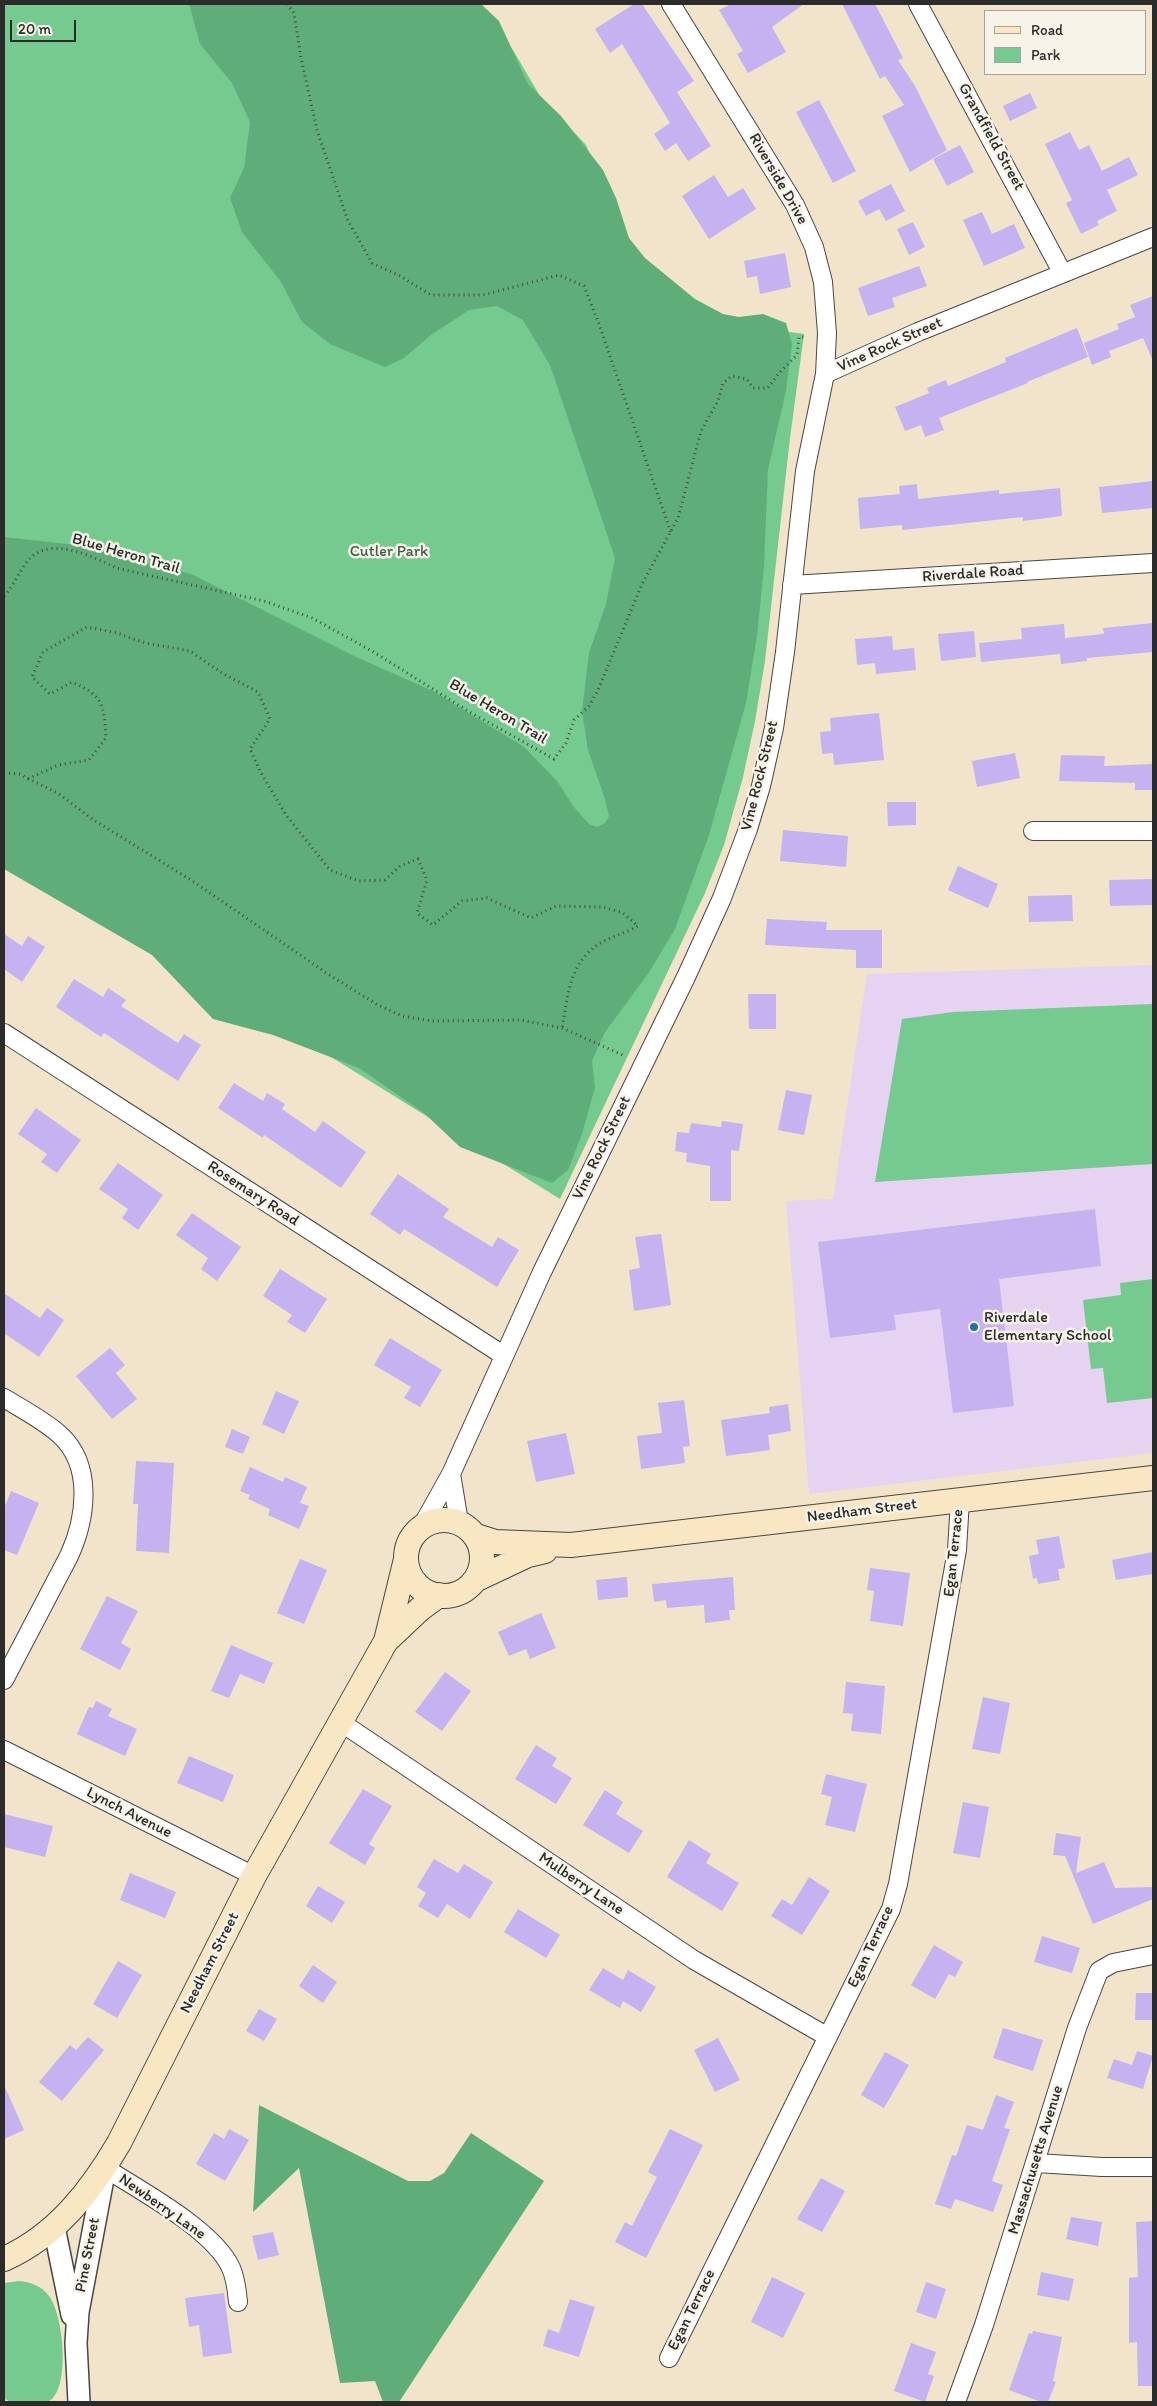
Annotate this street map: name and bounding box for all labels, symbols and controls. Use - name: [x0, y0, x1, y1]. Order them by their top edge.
- scale bar: [12, 10, 79, 42]
- legend: [984, 10, 1147, 75]
- text: 20 m: [18, 20, 51, 38]
- text: Road: [1031, 21, 1063, 39]
- text: Park: [1031, 46, 1061, 64]
- street label: Grandfield Street: [954, 80, 1028, 194]
- street label: Riverside Drive: [744, 130, 812, 228]
- street label: Vine Rock Street: [834, 313, 946, 377]
- street label: Blue Heron Trail: [70, 529, 182, 579]
- park label: Cutler Park: [350, 542, 428, 562]
- street label: Riverdale Road: [921, 561, 1025, 587]
- street label: Blue Heron Trail: [445, 675, 551, 749]
- street label: Vine Rock Street: [737, 719, 783, 833]
- street label: Vine Rock Street: [569, 1093, 635, 1203]
- street label: Rosemary Road: [203, 1157, 303, 1231]
- place label: Riverdale Elementary School: [984, 1308, 1112, 1346]
- marker: Riverdale Elementary School: [968, 1321, 980, 1333]
- street label: Needham Street: [806, 1495, 918, 1527]
- street label: Egan Terrace: [940, 1508, 968, 1598]
- street label: Lynch Avenue: [83, 1783, 175, 1843]
- street label: Mulberry Lane: [535, 1848, 627, 1920]
- street label: Egan Terrace: [844, 1903, 898, 1991]
- street label: Needham Street: [176, 1909, 244, 2017]
- street label: Massachusetts Avenue: [1004, 2083, 1068, 2237]
- street label: Newberry Lane: [115, 2170, 209, 2244]
- street label: Pine Street: [71, 2216, 105, 2294]
- street label: Egan Terrace: [664, 2266, 720, 2354]

